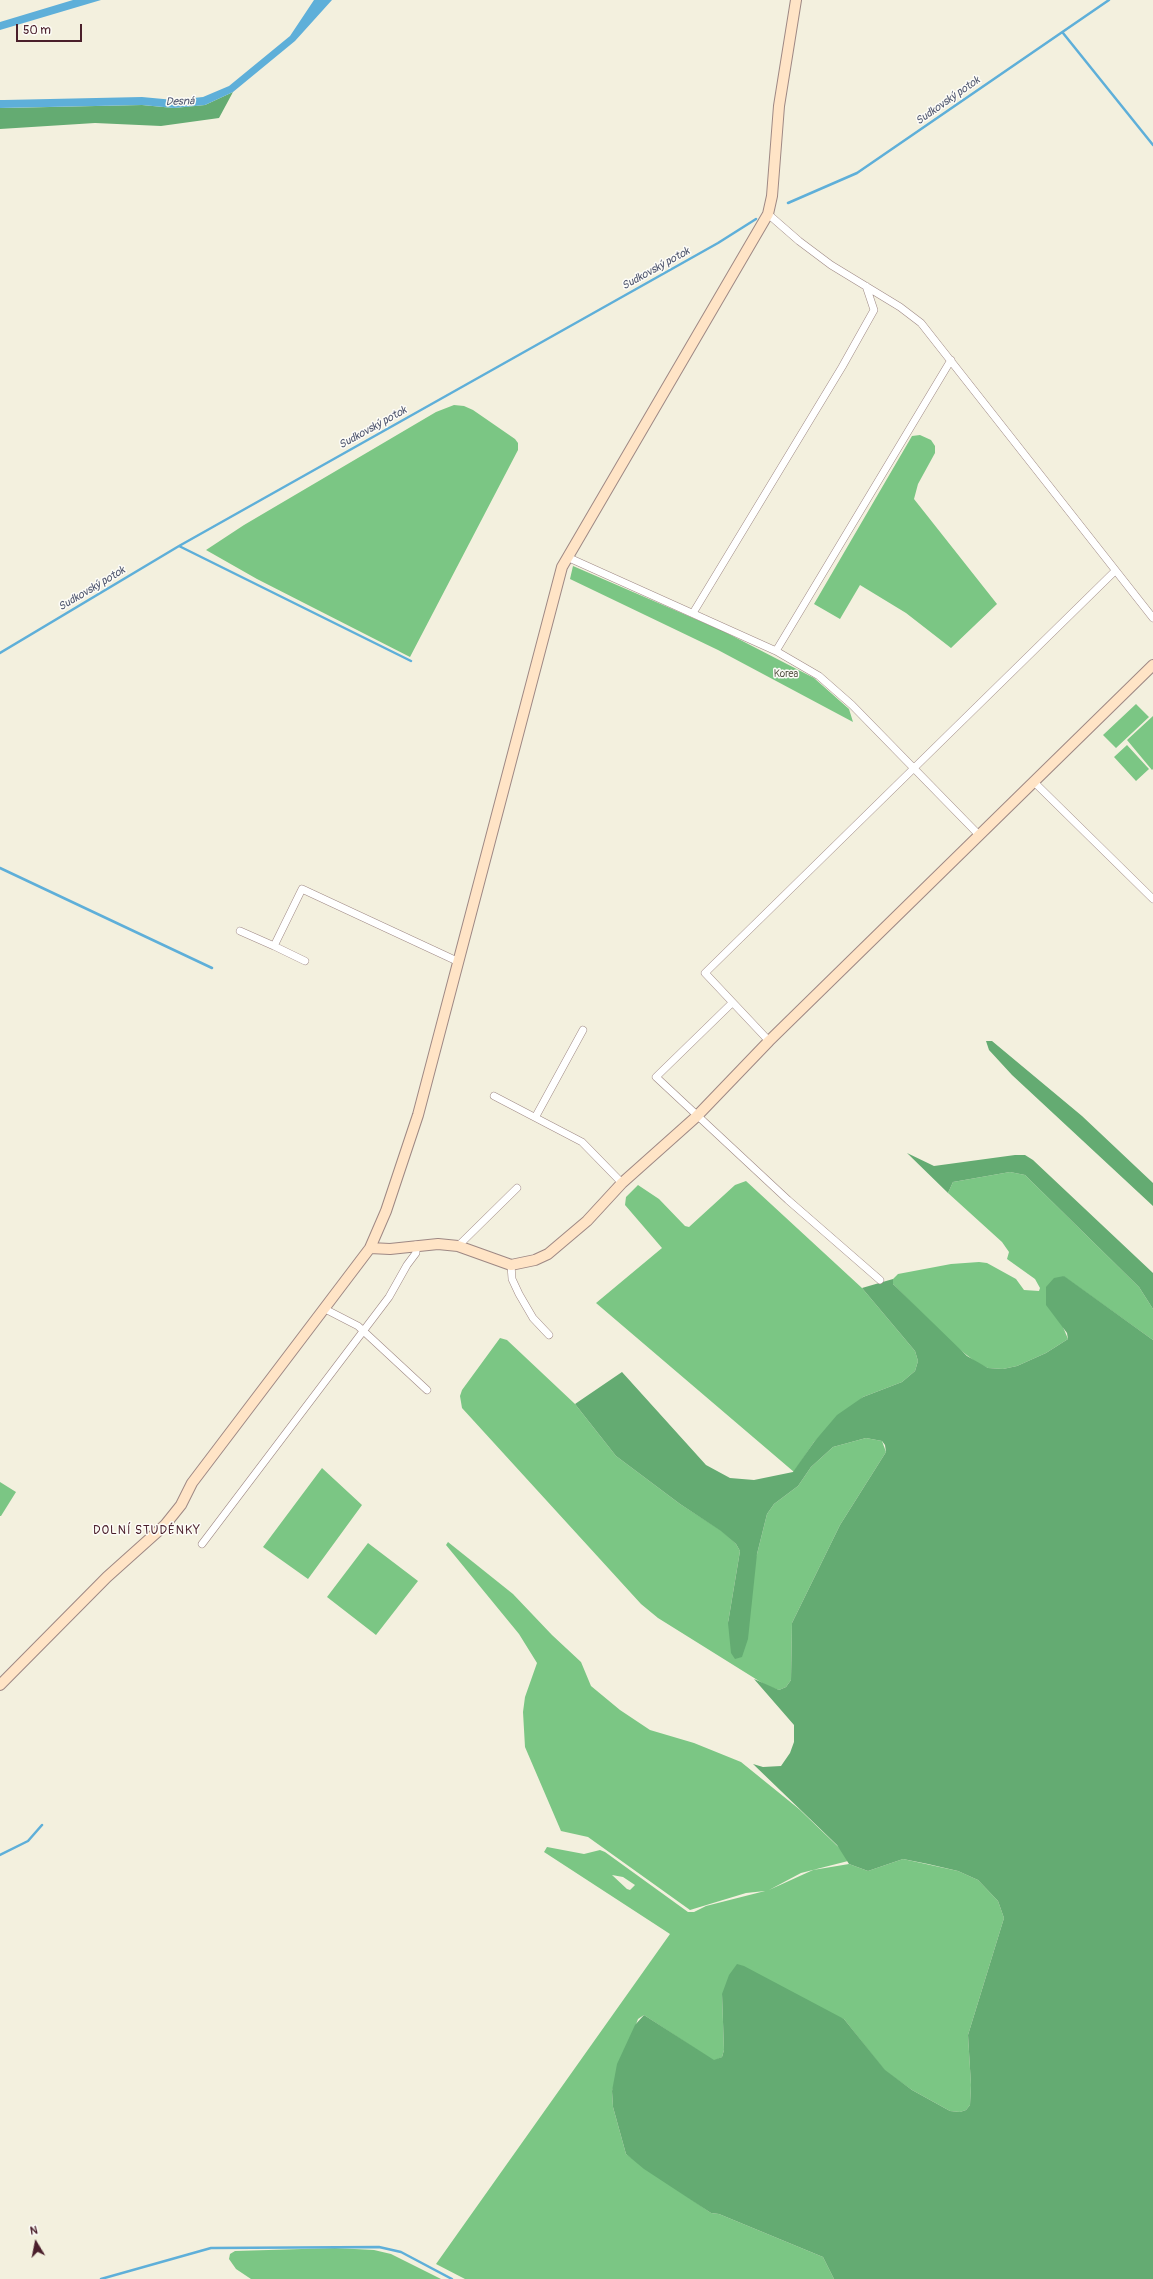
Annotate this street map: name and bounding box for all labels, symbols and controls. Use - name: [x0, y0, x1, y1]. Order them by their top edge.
- scale bar: [18, 16, 84, 42]
- text: 50 m: [23, 23, 51, 38]
- water label: Sudkovský potok: [913, 74, 983, 128]
- water label: Desná: [165, 95, 195, 109]
- water label: Sudkovský potok: [620, 245, 692, 293]
- water label: Sudkovský potok: [337, 404, 409, 452]
- water label: Sudkovský potok: [56, 564, 128, 614]
- park label: Korea: [774, 668, 798, 680]
- district label: DOLNÍ STUDÉNKY: [93, 1524, 201, 1538]
- north arrow: [16, 2223, 56, 2263]
- text: N: [29, 2224, 39, 2238]

